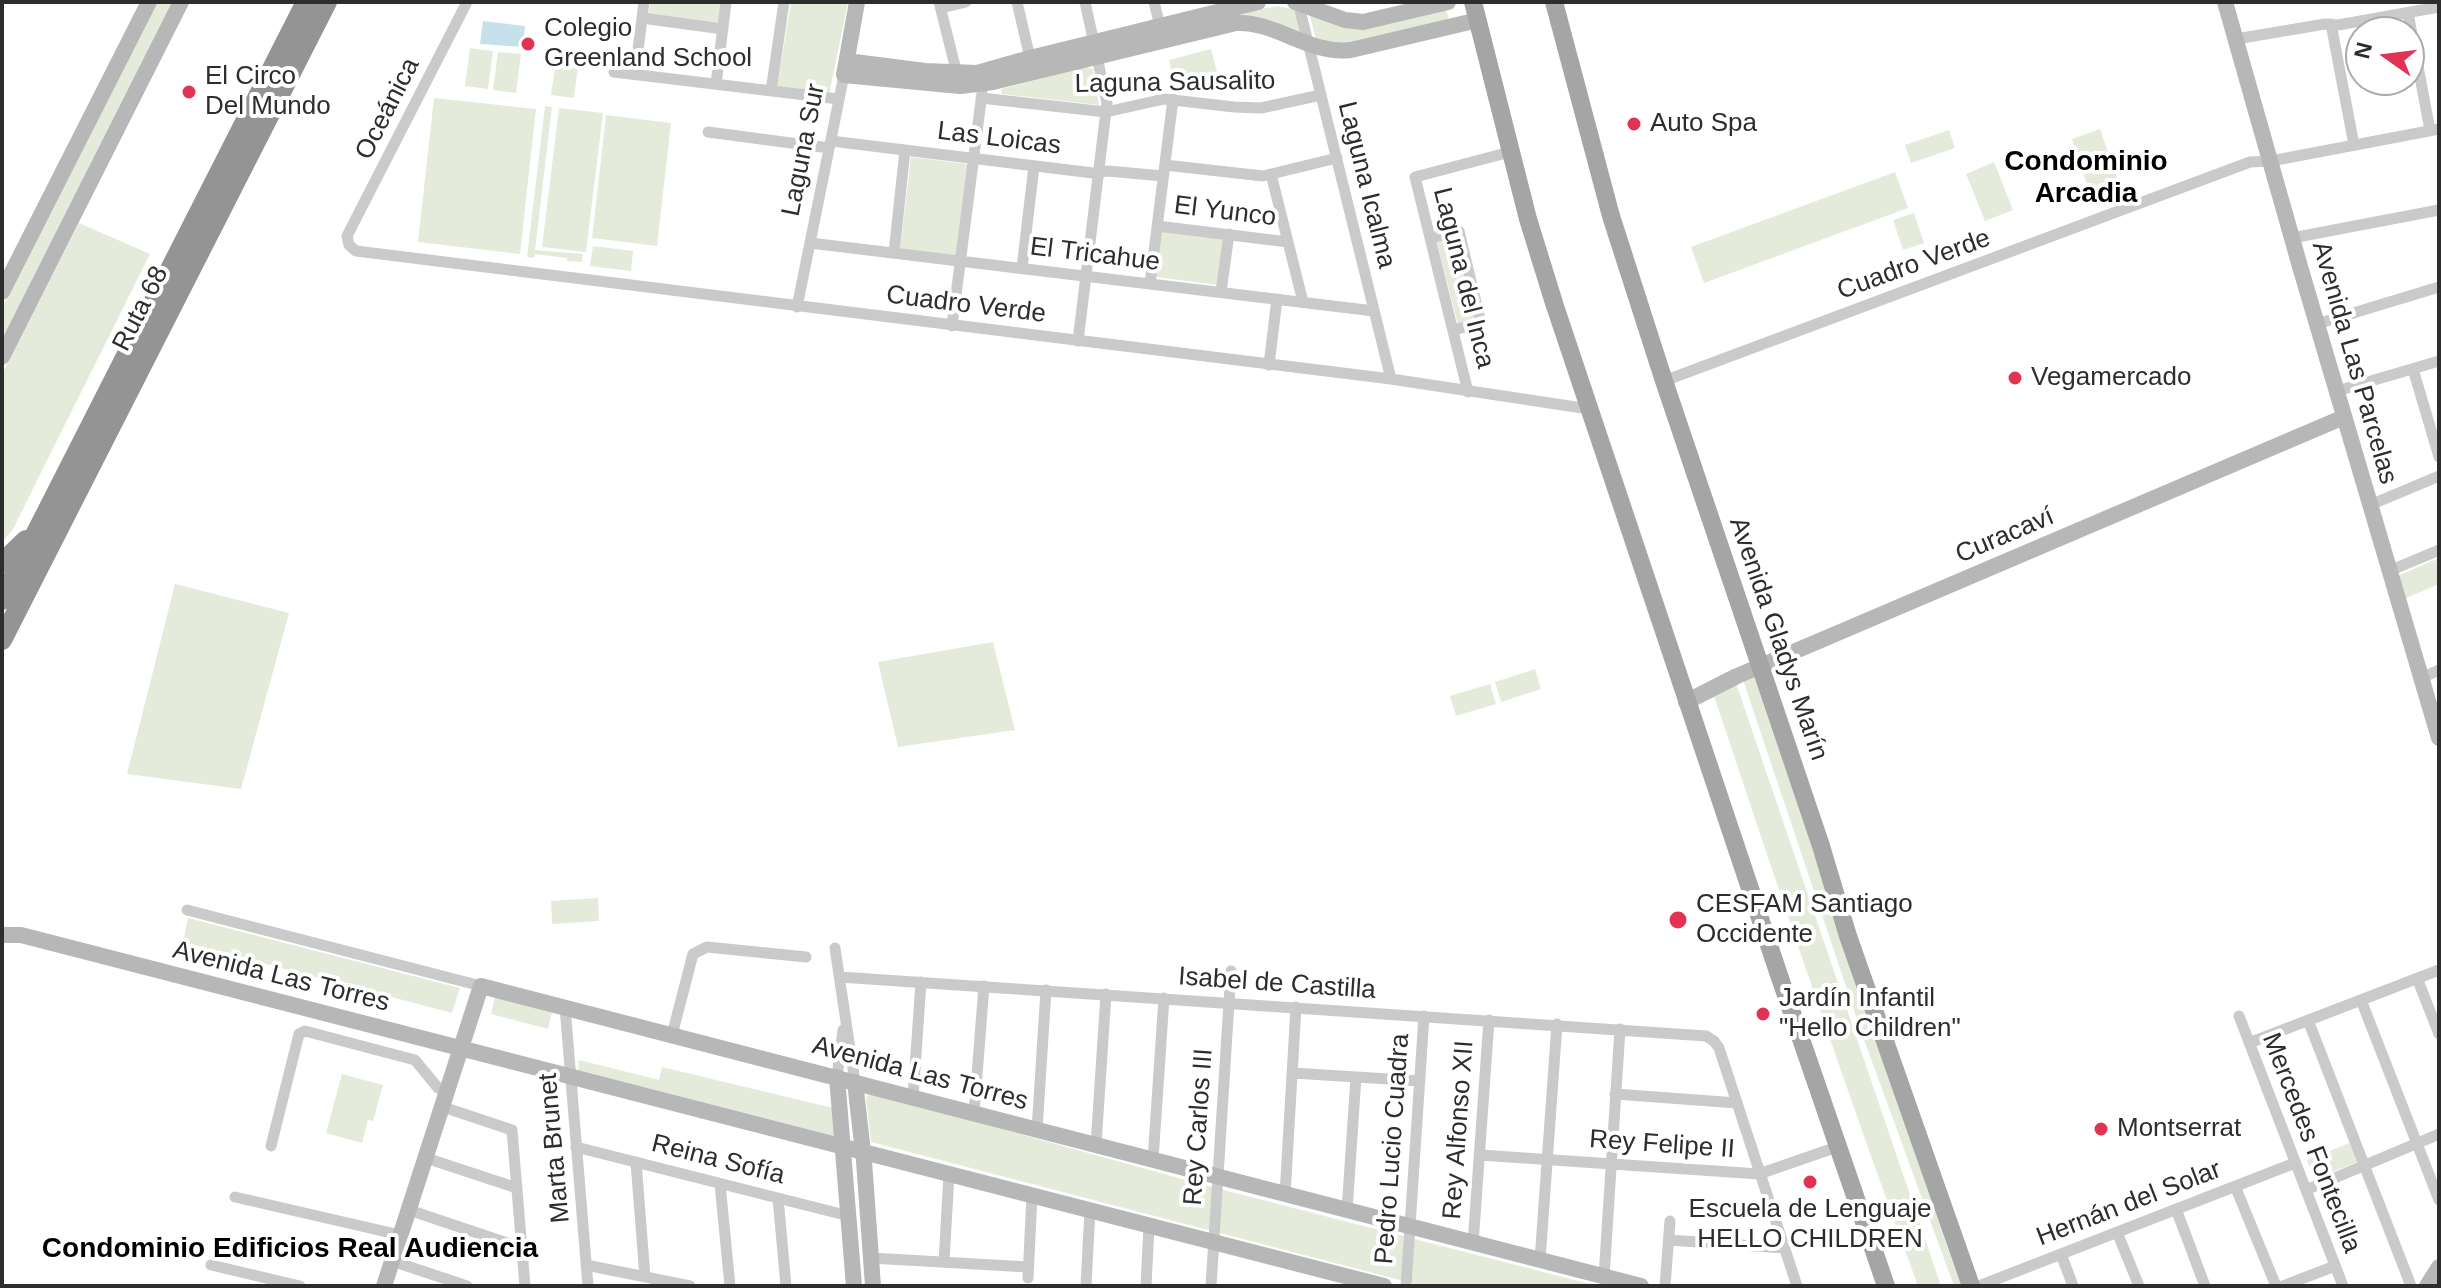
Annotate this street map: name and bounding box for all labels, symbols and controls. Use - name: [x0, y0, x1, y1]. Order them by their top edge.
- place label: Colegio Greenland School: [544, 13, 752, 74]
- north arrow: [2345, 16, 2425, 96]
- marker: Colegio Greenland School: [519, 35, 537, 53]
- text: N: [2349, 40, 2377, 61]
- street label: Oceánica: [349, 53, 427, 165]
- place label: El Circo Del Mundo: [205, 61, 331, 122]
- street label: Laguna Sausalito: [1074, 66, 1276, 100]
- street label: Laguna Sur: [776, 81, 832, 219]
- marker: El Circo Del Mundo: [180, 83, 198, 101]
- street label: Laguna Icalma: [1330, 98, 1402, 272]
- place label: Auto Spa: [1650, 108, 1757, 140]
- marker: Auto Spa: [1625, 115, 1643, 133]
- street label: Las Loicas: [935, 116, 1063, 162]
- district label: Condominio Arcadia: [2004, 145, 2168, 211]
- street label: Laguna del Inca: [1425, 184, 1501, 372]
- street label: El Yunco: [1172, 190, 1278, 234]
- street label: Cuadro Verde: [1833, 223, 1995, 307]
- street label: El Tricahue: [1028, 232, 1162, 278]
- street label: Avenida Las Parcelas: [2304, 238, 2404, 488]
- street label: Ruta 68: [106, 261, 176, 357]
- street label: Cuadro Verde: [884, 280, 1048, 330]
- place label: Vegamercado: [2031, 362, 2191, 394]
- marker: Vegamercado: [2006, 369, 2024, 387]
- street label: Curacaví: [1951, 501, 2059, 571]
- street label: Avenida Gladys Marín: [1722, 513, 1834, 765]
- place label: CESFAM Santiago Occidente: [1696, 889, 1913, 950]
- marker: CESFAM Santiago Occidente: [1667, 909, 1689, 931]
- street label: Avenida Las Torres: [169, 935, 393, 1019]
- street label: Isabel de Castilla: [1177, 962, 1377, 1006]
- place label: Jardín Infantil "Hello Children": [1779, 983, 1961, 1044]
- marker: Jardín Infantil "Hello Children": [1754, 1005, 1772, 1023]
- street label: Mercedes Fontecilla: [2255, 1029, 2367, 1257]
- street label: Avenida Las Torres: [809, 1030, 1031, 1118]
- street label: Pedro Lucio Cuadra: [1369, 1033, 1417, 1265]
- street label: Rey Alfonso XII: [1437, 1040, 1481, 1220]
- street label: Rey Carlos III: [1178, 1047, 1220, 1207]
- street label: Marta Brunet: [533, 1072, 577, 1224]
- place label: Montserrat: [2117, 1113, 2241, 1145]
- marker: Montserrat: [2092, 1120, 2110, 1138]
- street label: Rey Felipe II: [1588, 1124, 1736, 1166]
- street label: Reina Sofía: [648, 1128, 788, 1192]
- street label: Hernán del Solar: [2032, 1154, 2226, 1254]
- marker: Escuela de Lenguaje HELLO CHILDREN: [1801, 1173, 1819, 1191]
- place label: Escuela de Lenguaje HELLO CHILDREN: [1689, 1194, 1931, 1256]
- district label: Condominio Edificios Real Audiencia: [42, 1232, 538, 1266]

